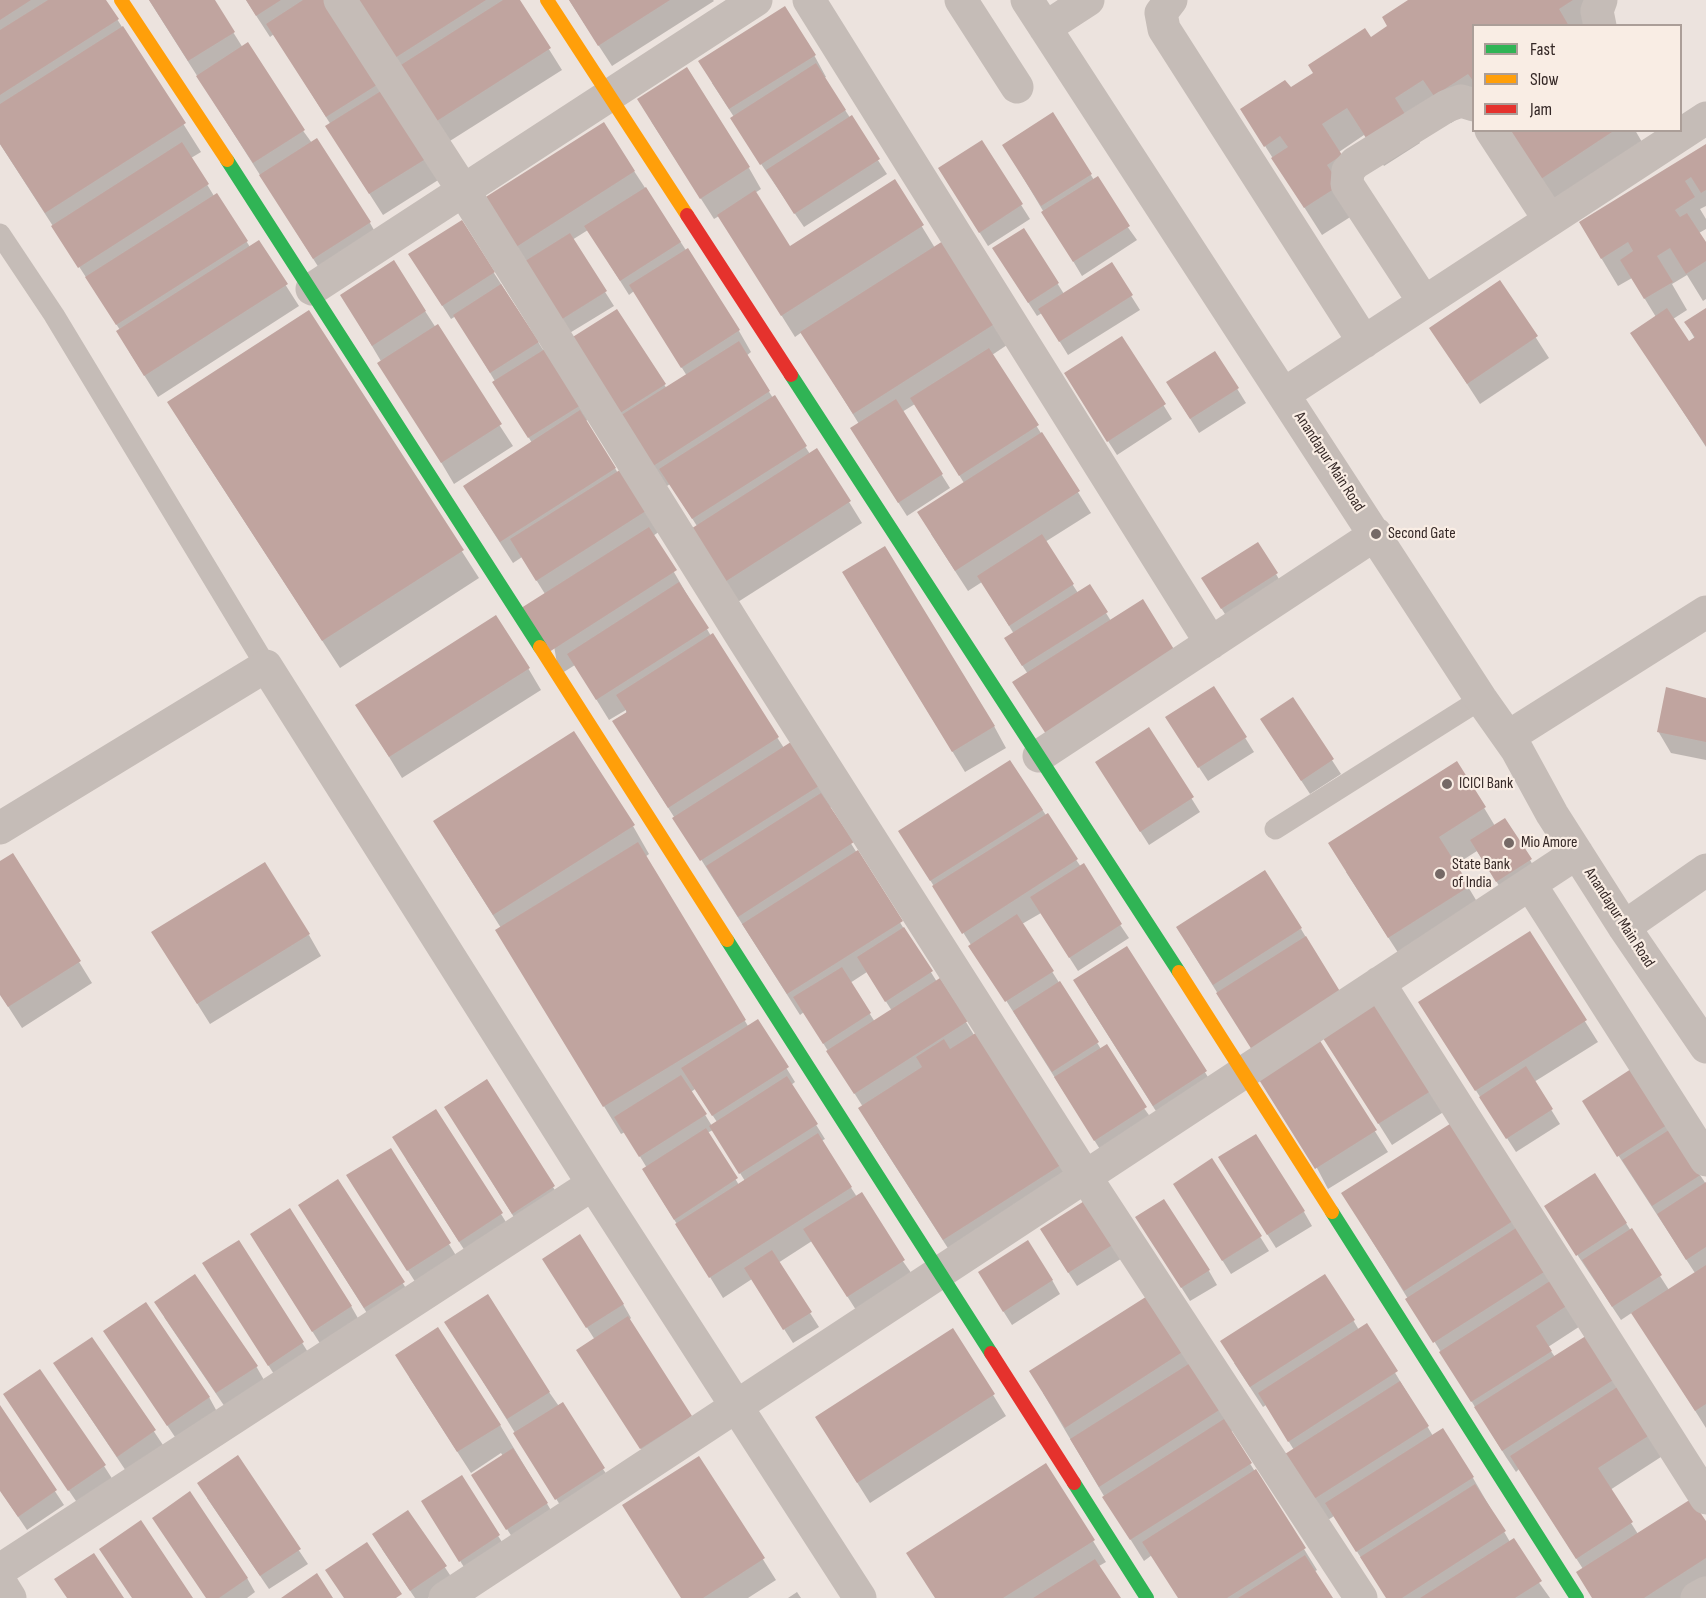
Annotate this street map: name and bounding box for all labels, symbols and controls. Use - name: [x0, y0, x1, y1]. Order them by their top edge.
- legend: [1472, 24, 1682, 132]
- text: Fast: [1530, 39, 1555, 60]
- text: Slow: [1530, 69, 1559, 90]
- text: Jam: [1530, 99, 1552, 120]
- street label: Anandapur Main Road: [1290, 409, 1368, 515]
- place label: Second Gate: [1388, 524, 1456, 544]
- marker: Second Gate: [1369, 527, 1383, 541]
- place label: ICICI Bank: [1459, 774, 1513, 794]
- marker: ICICI Bank: [1440, 777, 1454, 791]
- place label: Mio Amore: [1521, 833, 1577, 853]
- marker: Mio Amore: [1502, 836, 1516, 850]
- place label: State Bank of India: [1452, 855, 1510, 893]
- street label: Anandapur Main Road: [1580, 865, 1658, 971]
- marker: State Bank of India: [1433, 867, 1447, 881]

